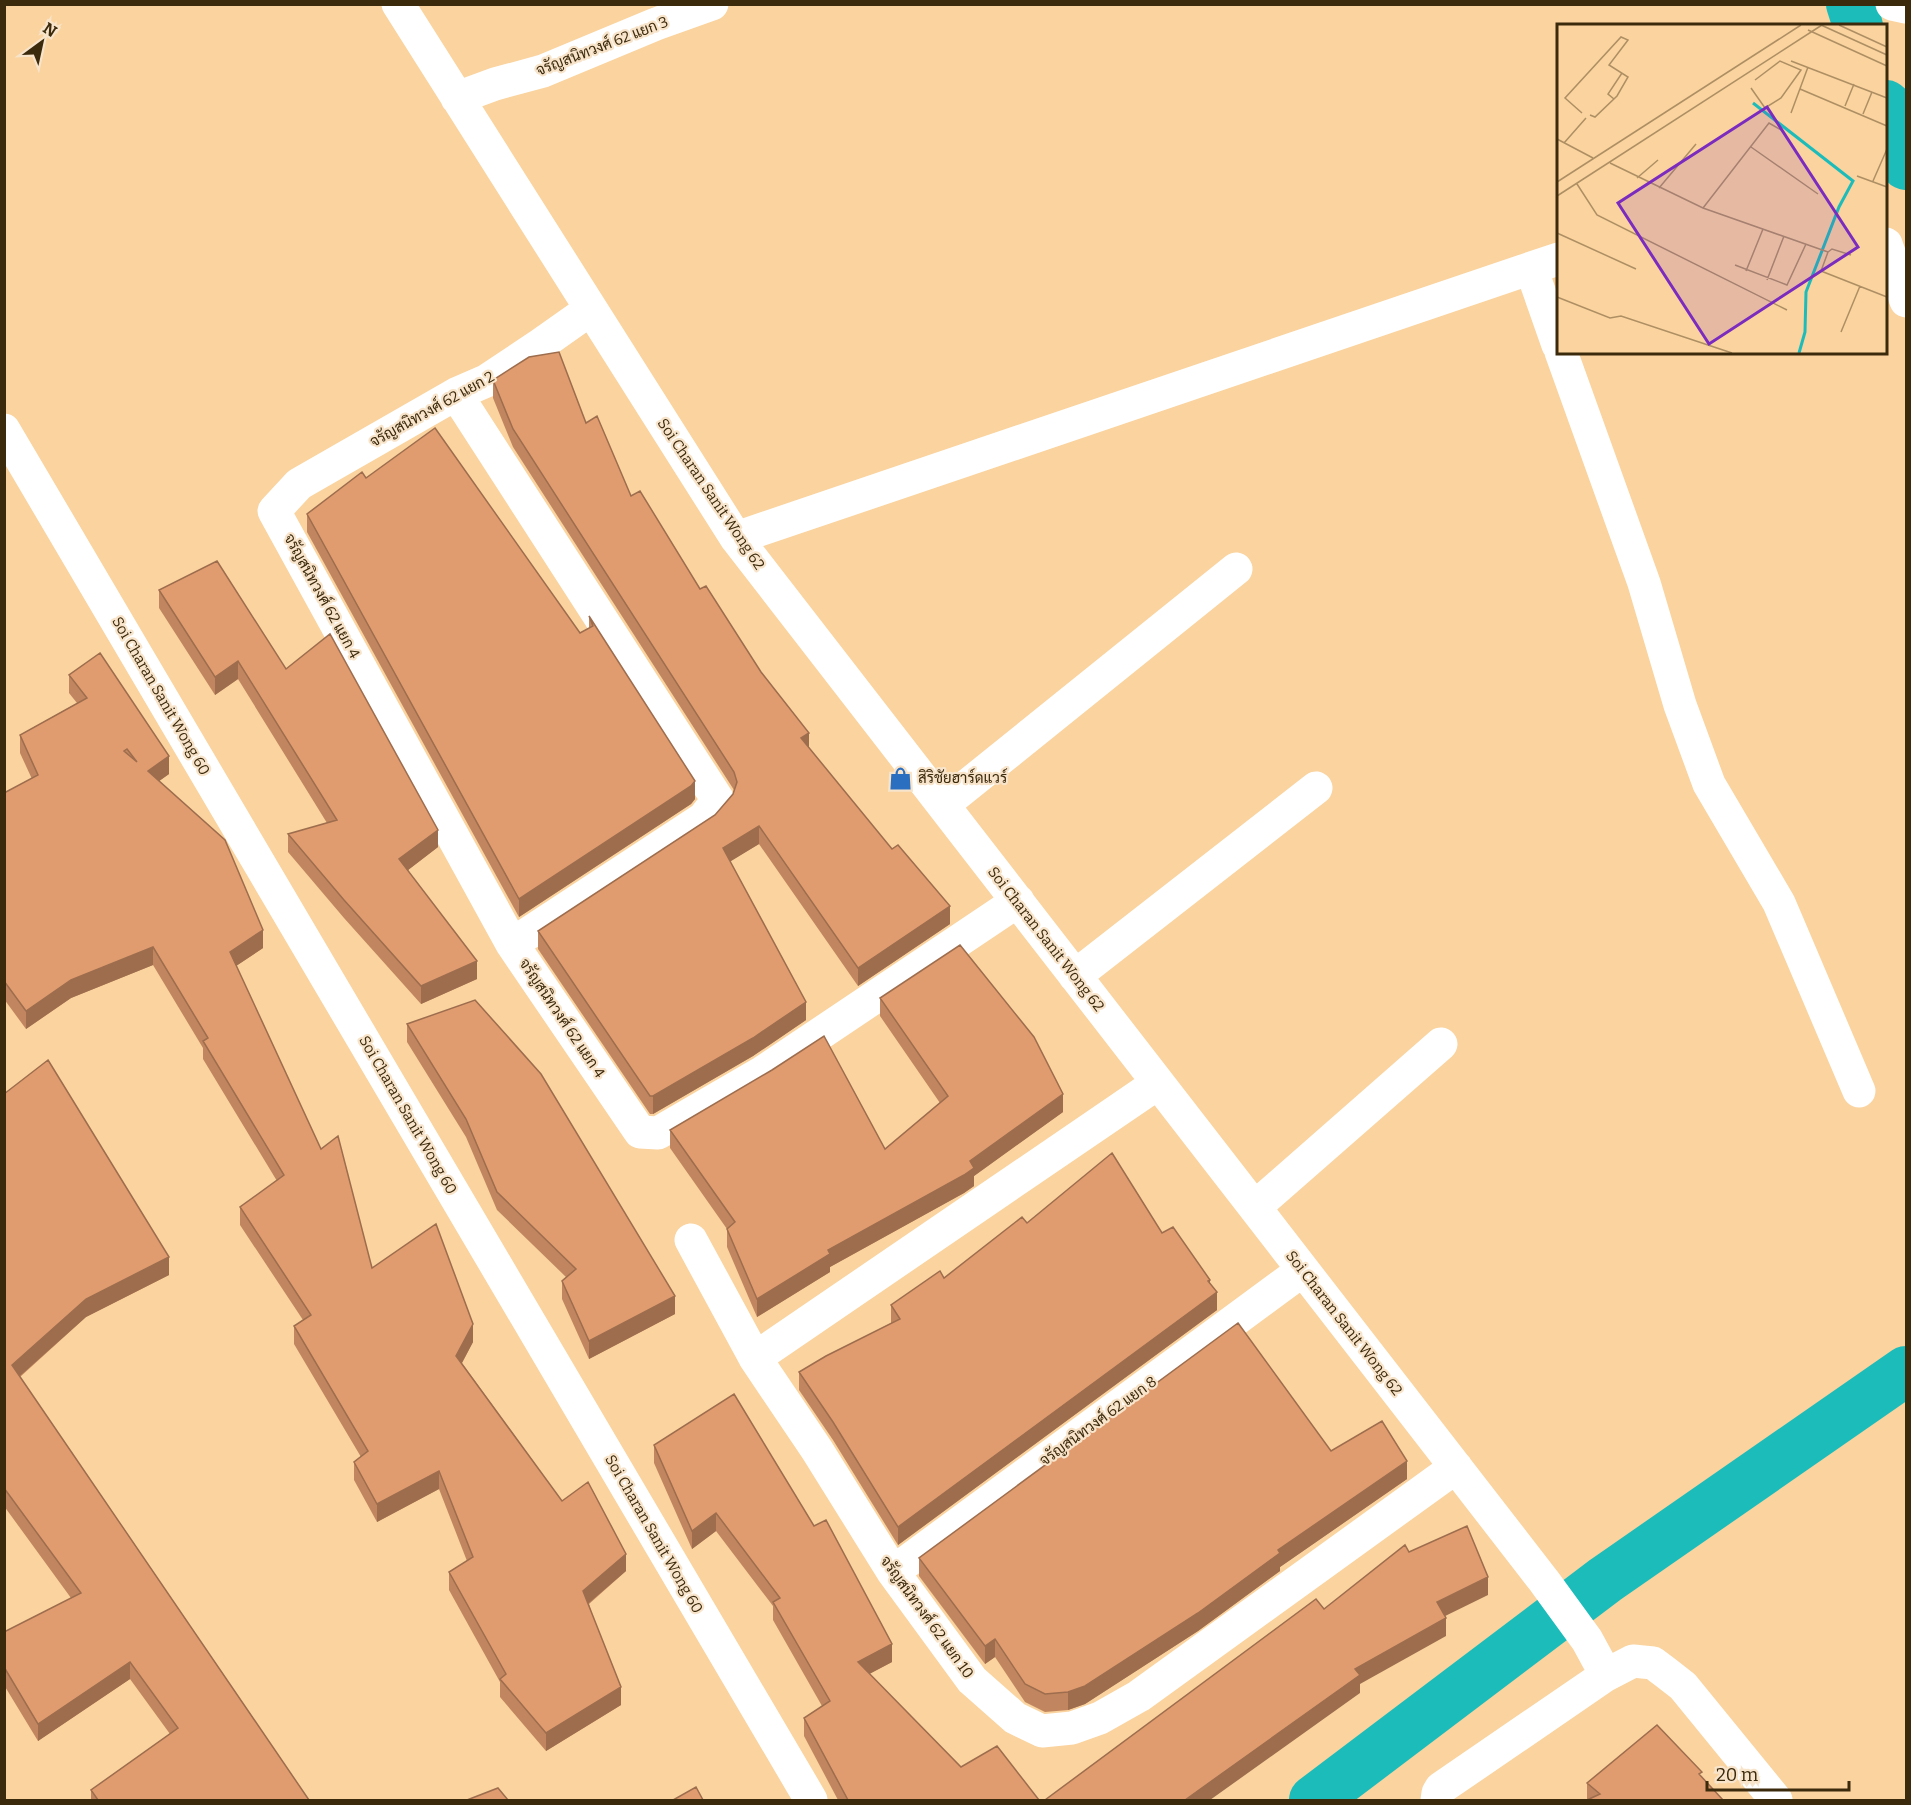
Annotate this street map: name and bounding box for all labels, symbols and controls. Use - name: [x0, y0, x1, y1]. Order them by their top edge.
- north arrow: [12, 12, 72, 72]
- street label: จรัญสนิทวงศ์ 62 แยก 3: [533, 12, 671, 79]
- text: N: [40, 19, 60, 41]
- inset map: [1557, 24, 1887, 354]
- street label: จรัญสนิทวงศ์ 62 แยก 2: [366, 366, 497, 451]
- street label: Soi Charan Sanit Wong 62: [654, 415, 768, 573]
- street label: จรัญสนิทวงศ์ 62 แยก 4: [280, 530, 365, 662]
- street label: Soi Charan Sanit Wong 60: [108, 614, 214, 778]
- shop icon: สิริชัยฮาร์ดแวร์: [887, 765, 913, 791]
- place label: สิริชัยฮาร์ดแวร์: [918, 768, 1007, 787]
- street label: Soi Charan Sanit Wong 62: [984, 863, 1108, 1015]
- street label: จรัญสนิทวงศ์ 62 แยก 4: [515, 954, 610, 1081]
- street label: Soi Charan Sanit Wong 60: [355, 1033, 461, 1197]
- street label: Soi Charan Sanit Wong 62: [1282, 1247, 1406, 1399]
- street label: จรัญสนิทวงศ์ 62 แยก 8: [1035, 1372, 1160, 1470]
- street label: Soi Charan Sanit Wong 60: [601, 1452, 707, 1616]
- street label: จรัญสนิทวงศ์ 62 แยก 10: [876, 1552, 978, 1682]
- scale bar: [1707, 1754, 1850, 1792]
- text: 20 m: [1716, 1764, 1758, 1786]

